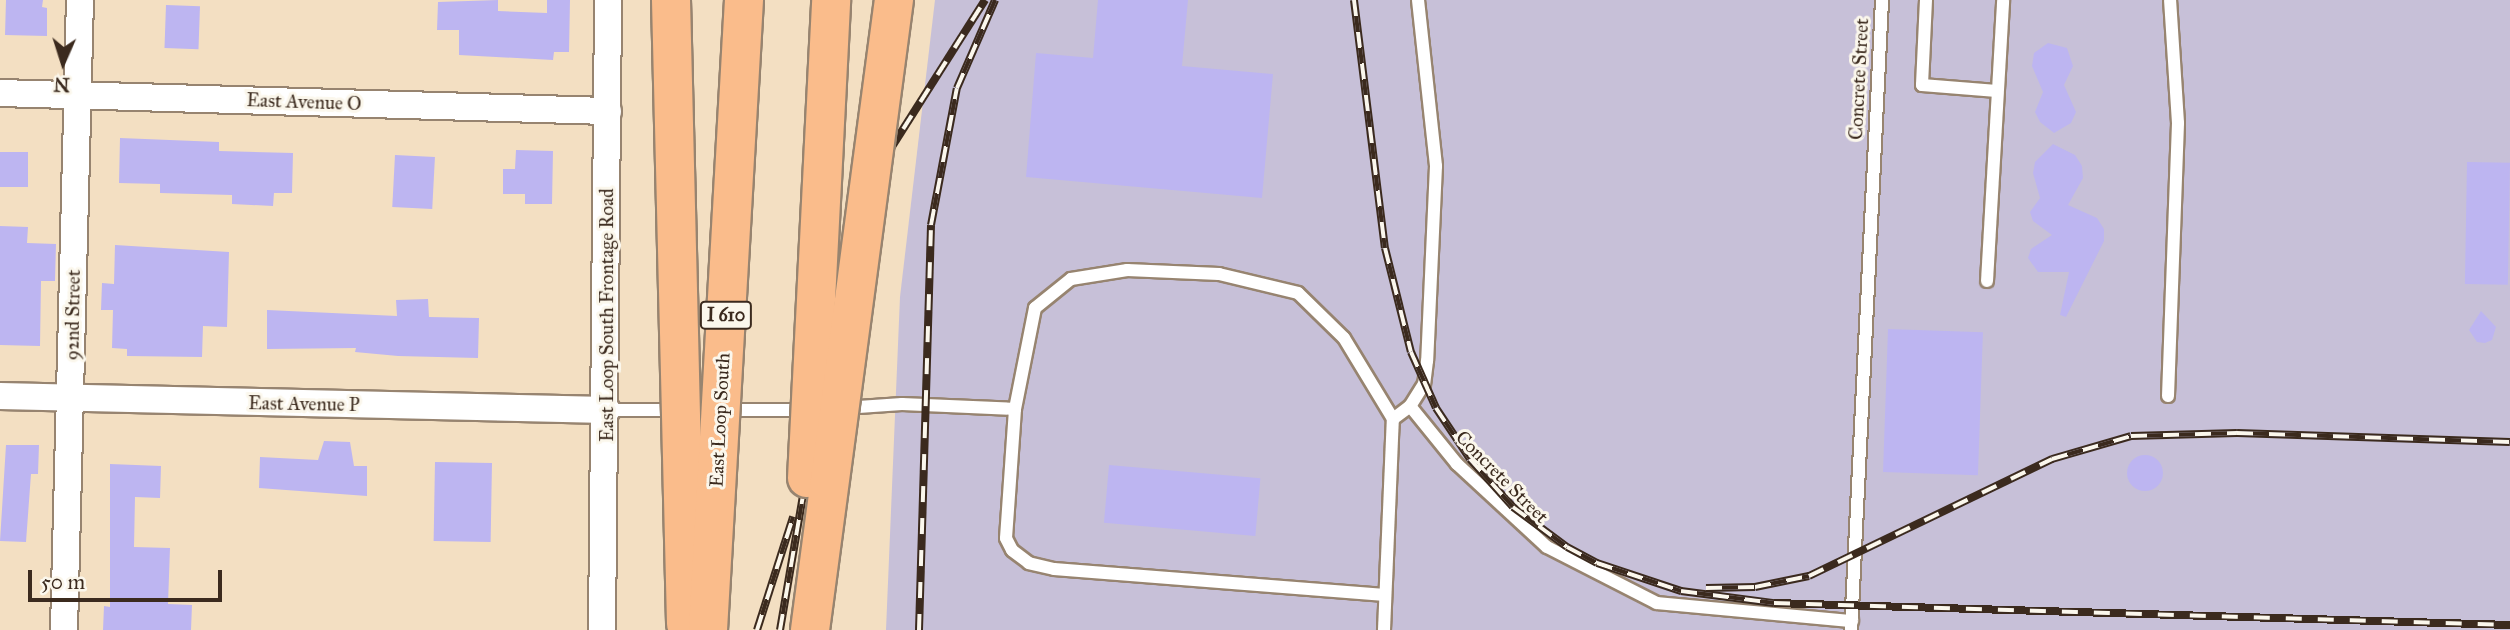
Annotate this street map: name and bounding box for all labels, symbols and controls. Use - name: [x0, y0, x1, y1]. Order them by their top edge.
- street label: Concrete Street: [1844, 18, 1874, 140]
- north arrow: [28, 28, 98, 98]
- text: N: [53, 73, 71, 96]
- street label: East Avenue O: [246, 89, 362, 115]
- street label: East Loop South Frontage Road: [596, 188, 618, 442]
- street label: 92nd Street: [61, 269, 85, 361]
- road number: I 610: [700, 300, 752, 330]
- street label: East Loop South: [705, 352, 735, 488]
- street label: East Avenue P: [248, 392, 360, 416]
- street label: Concrete Street: [1451, 426, 1553, 528]
- scale bar: [32, 556, 226, 600]
- text: 50 m: [41, 569, 85, 595]

